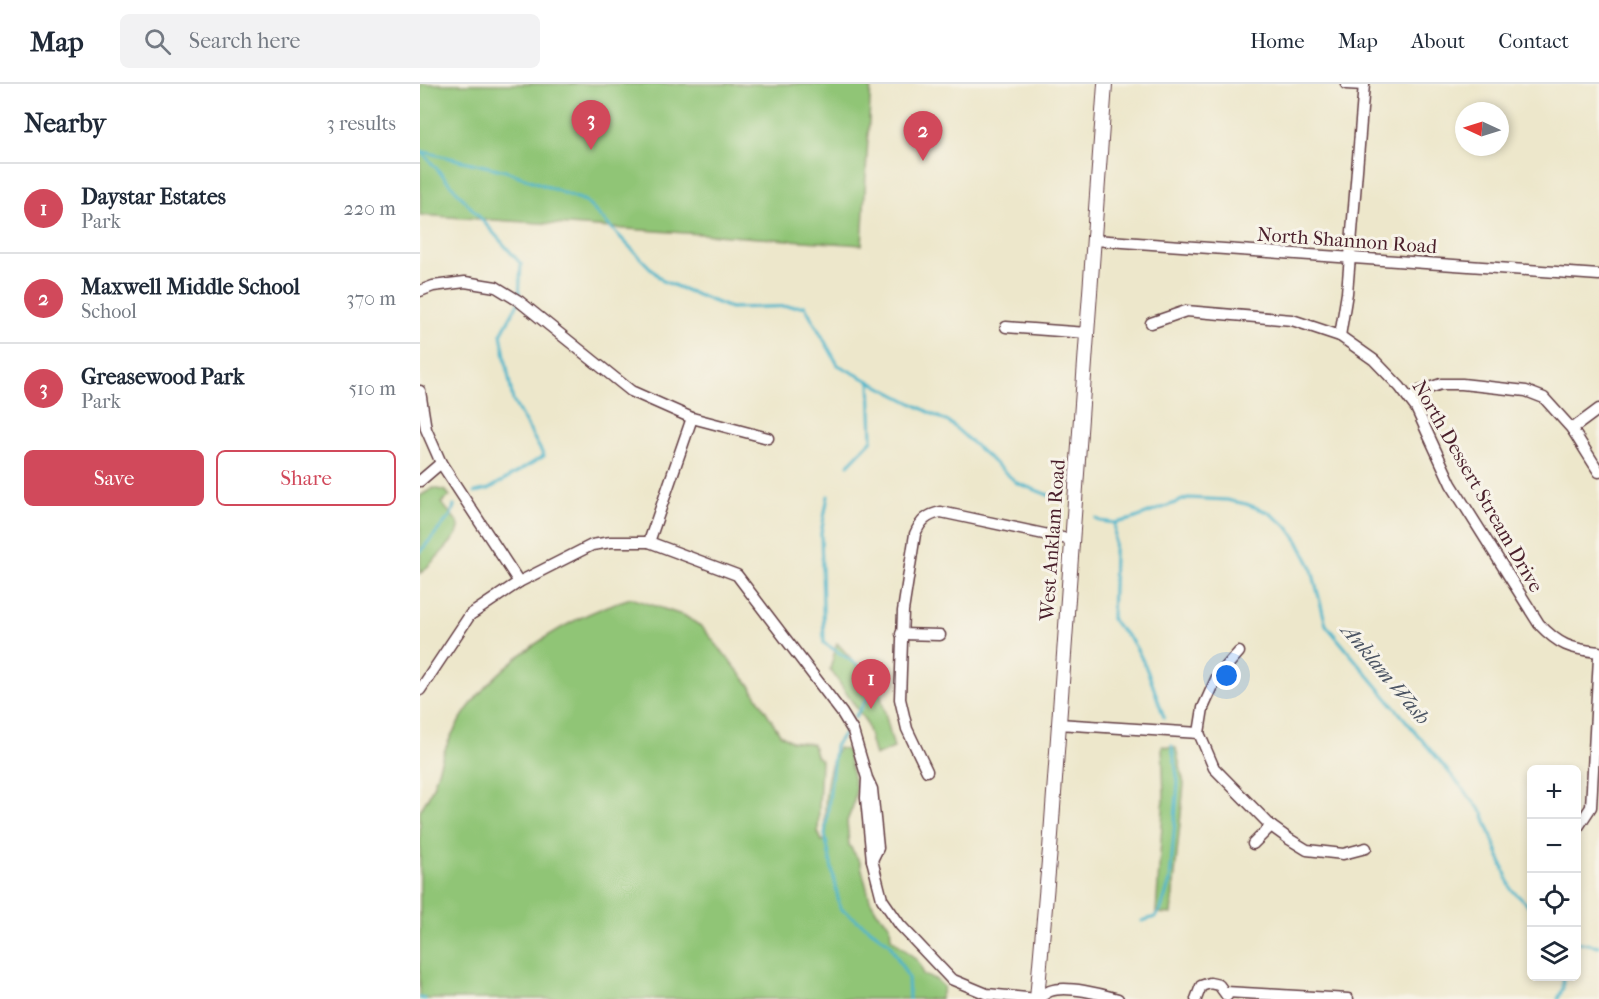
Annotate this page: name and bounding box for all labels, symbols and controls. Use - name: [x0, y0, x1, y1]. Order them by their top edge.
- search box: [120, 14, 540, 68]
- text: Map: [30, 25, 84, 58]
- icon: search: [141, 25, 174, 58]
- text: Search here: [189, 28, 300, 54]
- text: Home: [1250, 29, 1305, 53]
- text: Map: [1338, 29, 1378, 53]
- text: About: [1411, 29, 1465, 53]
- text: Contact: [1498, 29, 1569, 53]
- pin: 3: [572, 100, 610, 150]
- north arrow: [1455, 102, 1509, 156]
- text: Nearby: [24, 108, 106, 139]
- text: 3 results: [327, 112, 396, 135]
- pin: 2: [904, 112, 942, 161]
- text: Daystar Estates: [81, 184, 226, 210]
- text: 1: [40, 197, 47, 220]
- text: 220 m: [343, 197, 396, 220]
- text: Park: [81, 210, 121, 233]
- street label: North Shannon Road: [1256, 223, 1439, 258]
- text: Maxwell Middle School: [81, 274, 300, 300]
- text: 2: [38, 287, 49, 310]
- text: 370 m: [346, 287, 396, 310]
- text: School: [81, 300, 137, 323]
- text: Greasewood Park: [81, 364, 244, 390]
- street label: North Dessert Stream Drive: [1407, 376, 1548, 596]
- text: 3: [39, 377, 48, 400]
- text: 510 m: [348, 377, 396, 400]
- text: Park: [81, 390, 121, 413]
- button: Save: [24, 450, 204, 506]
- button: Share: [216, 450, 396, 506]
- street label: West Anklam Road: [1035, 457, 1070, 623]
- water label: Anklam Wash: [1335, 617, 1435, 729]
- pin: 1: [852, 660, 890, 709]
- your location: [1212, 661, 1241, 690]
- map controls: [1527, 765, 1581, 981]
- button: +: [1527, 765, 1581, 819]
- button: −: [1527, 819, 1581, 873]
- button: locate: [1527, 873, 1581, 927]
- button: layers: [1527, 927, 1581, 981]

